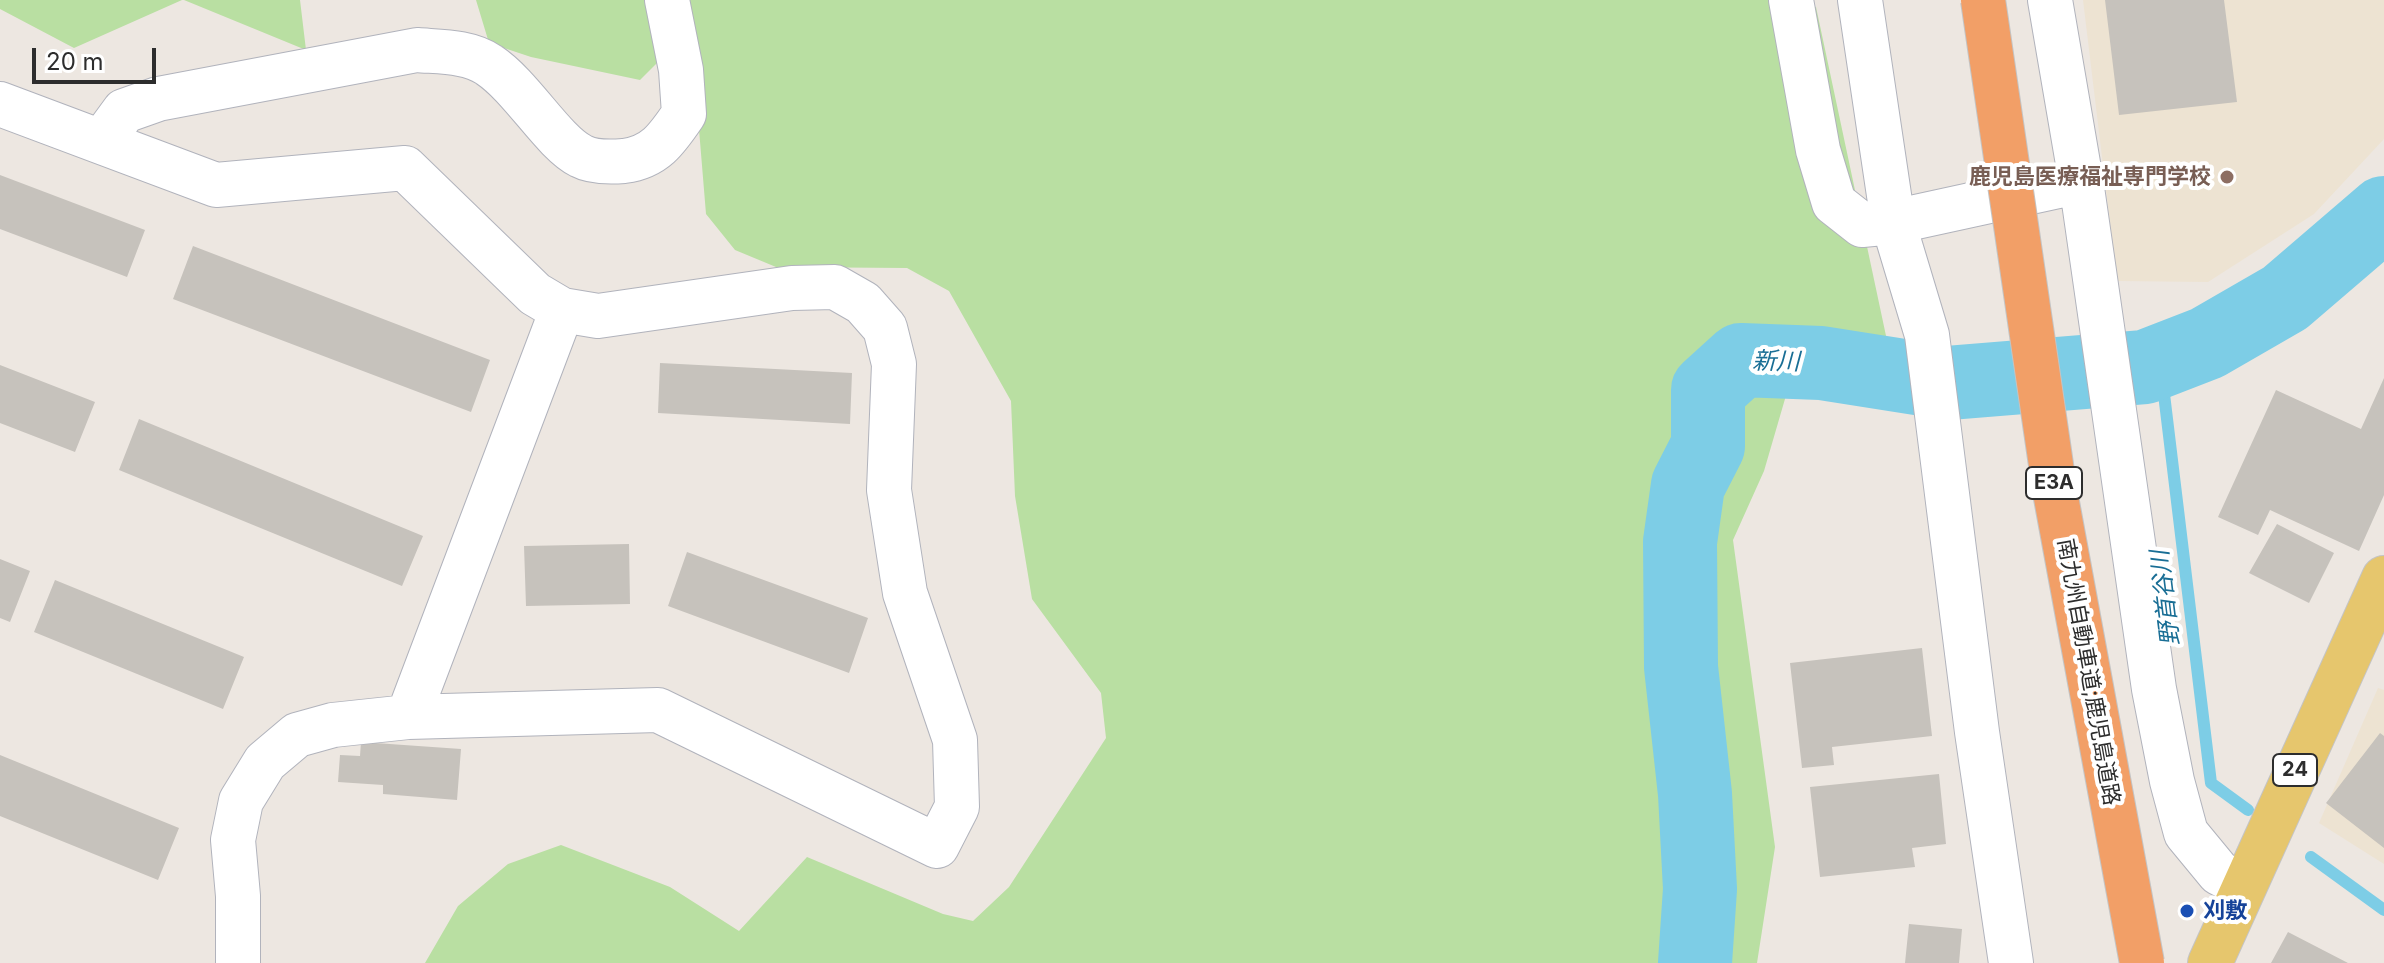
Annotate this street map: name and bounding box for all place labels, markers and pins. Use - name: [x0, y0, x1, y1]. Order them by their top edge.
- place label: 鹿児島医療福祉専門学校: [1969, 164, 2211, 190]
- marker: 鹿児島医療福祉専門学校: [2218, 168, 2236, 186]
- place label: 刈敷: [2203, 898, 2247, 924]
- marker: 刈敷: [2178, 902, 2196, 920]

